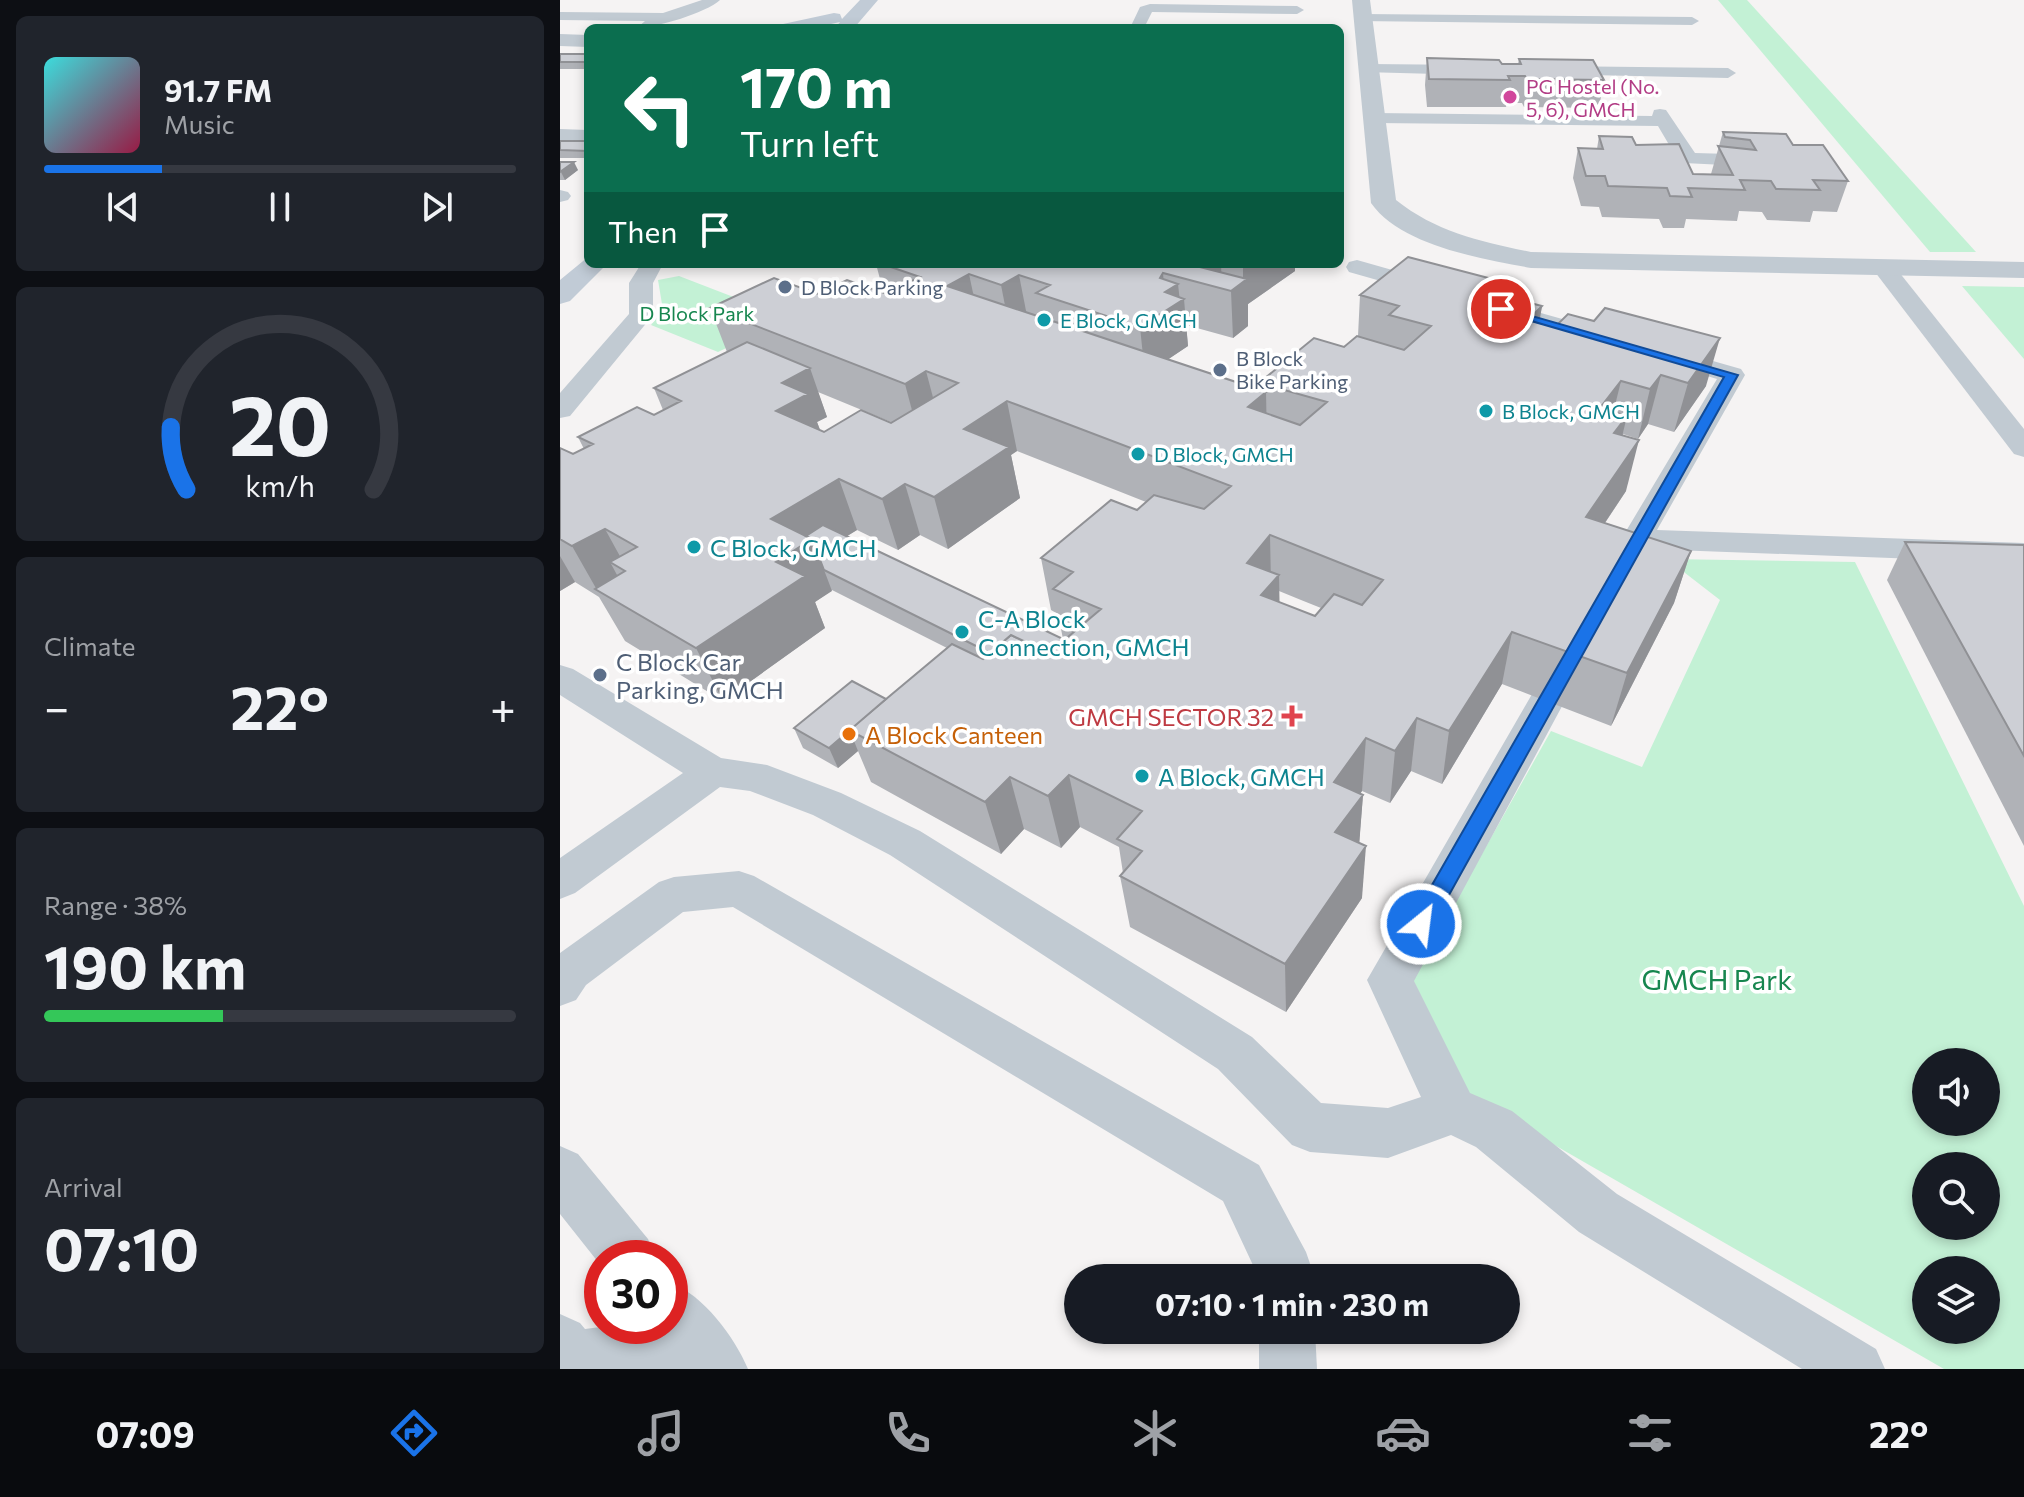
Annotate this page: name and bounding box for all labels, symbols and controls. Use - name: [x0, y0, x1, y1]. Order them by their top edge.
- text: 170 m: [740, 51, 893, 120]
- icon: left: [608, 56, 712, 160]
- text: 91.7 FM: [164, 71, 272, 108]
- place label: PG Hostel (No. 5, 6), GMCH: [1526, 74, 1659, 121]
- marker: PG Hostel (No. 5, 6), GMCH: [1501, 88, 1519, 106]
- text: Music: [164, 108, 235, 139]
- text: Turn left: [740, 120, 879, 164]
- icon: previous: [101, 185, 145, 229]
- icon: pause: [258, 185, 302, 229]
- icon: next: [415, 185, 459, 229]
- icon: arrive: [693, 208, 737, 252]
- text: Then: [608, 212, 677, 249]
- place label: D Block Parking: [801, 275, 943, 299]
- pin: [1467, 275, 1535, 343]
- marker: D Block Parking: [776, 278, 794, 296]
- icon: arrive: [1479, 287, 1523, 331]
- park label: D Block Park: [640, 301, 755, 325]
- place label: E Block, GMCH: [1060, 308, 1197, 332]
- marker: E Block, GMCH: [1035, 311, 1053, 329]
- place label: B Block Bike Parking: [1236, 346, 1348, 393]
- marker: B Block Bike Parking: [1211, 361, 1229, 379]
- text: 20: [229, 370, 331, 472]
- place label: B Block, GMCH: [1502, 399, 1640, 423]
- marker: B Block, GMCH: [1477, 402, 1495, 420]
- place label: D Block, GMCH: [1154, 442, 1294, 466]
- marker: D Block, GMCH: [1129, 445, 1147, 463]
- text: km/h: [245, 468, 315, 503]
- place label: C Block, GMCH: [710, 533, 877, 562]
- marker: C Block, GMCH: [685, 538, 703, 556]
- place label: C-A Block Connection, GMCH: [978, 604, 1190, 661]
- marker: C-A Block Connection, GMCH: [953, 623, 971, 641]
- text: Climate: [44, 630, 136, 661]
- place label: C Block Car Parking, GMCH: [616, 647, 784, 704]
- marker: C Block Car Parking, GMCH: [591, 666, 609, 684]
- text: 22°: [230, 669, 329, 742]
- text: −: [44, 679, 69, 733]
- text: +: [490, 679, 516, 733]
- place label: GMCH SECTOR 32: [1068, 702, 1274, 731]
- marker: GMCH SECTOR 32: [1281, 705, 1303, 727]
- place label: A Block Canteen: [865, 720, 1043, 749]
- marker: A Block Canteen: [840, 725, 858, 743]
- place label: A Block, GMCH: [1158, 762, 1325, 791]
- marker: A Block, GMCH: [1133, 767, 1151, 785]
- position arrow: [1379, 882, 1463, 966]
- text: Range · 38%: [44, 889, 187, 920]
- text: 190 km: [44, 928, 246, 1001]
- park label: GMCH Park: [1642, 962, 1792, 996]
- map controls: [1912, 1048, 2000, 1344]
- button: sound: [1912, 1048, 2000, 1136]
- button: search: [1912, 1152, 2000, 1240]
- text: Arrival: [44, 1171, 123, 1202]
- text: 07:10: [44, 1210, 199, 1283]
- speed limit sign: 30: [584, 1240, 688, 1344]
- button: layers: [1912, 1256, 2000, 1344]
- text: 07:10 · 1 min · 230 m: [1155, 1285, 1429, 1322]
- icon: directions: [386, 1405, 442, 1461]
- icon: music: [633, 1405, 689, 1461]
- icon: phone: [880, 1405, 936, 1461]
- icon: climate: [1127, 1405, 1183, 1461]
- icon: car: [1375, 1405, 1431, 1461]
- icon: filters: [1622, 1405, 1678, 1461]
- text: 07:09: [96, 1411, 195, 1455]
- text: 22°: [1869, 1411, 1928, 1455]

